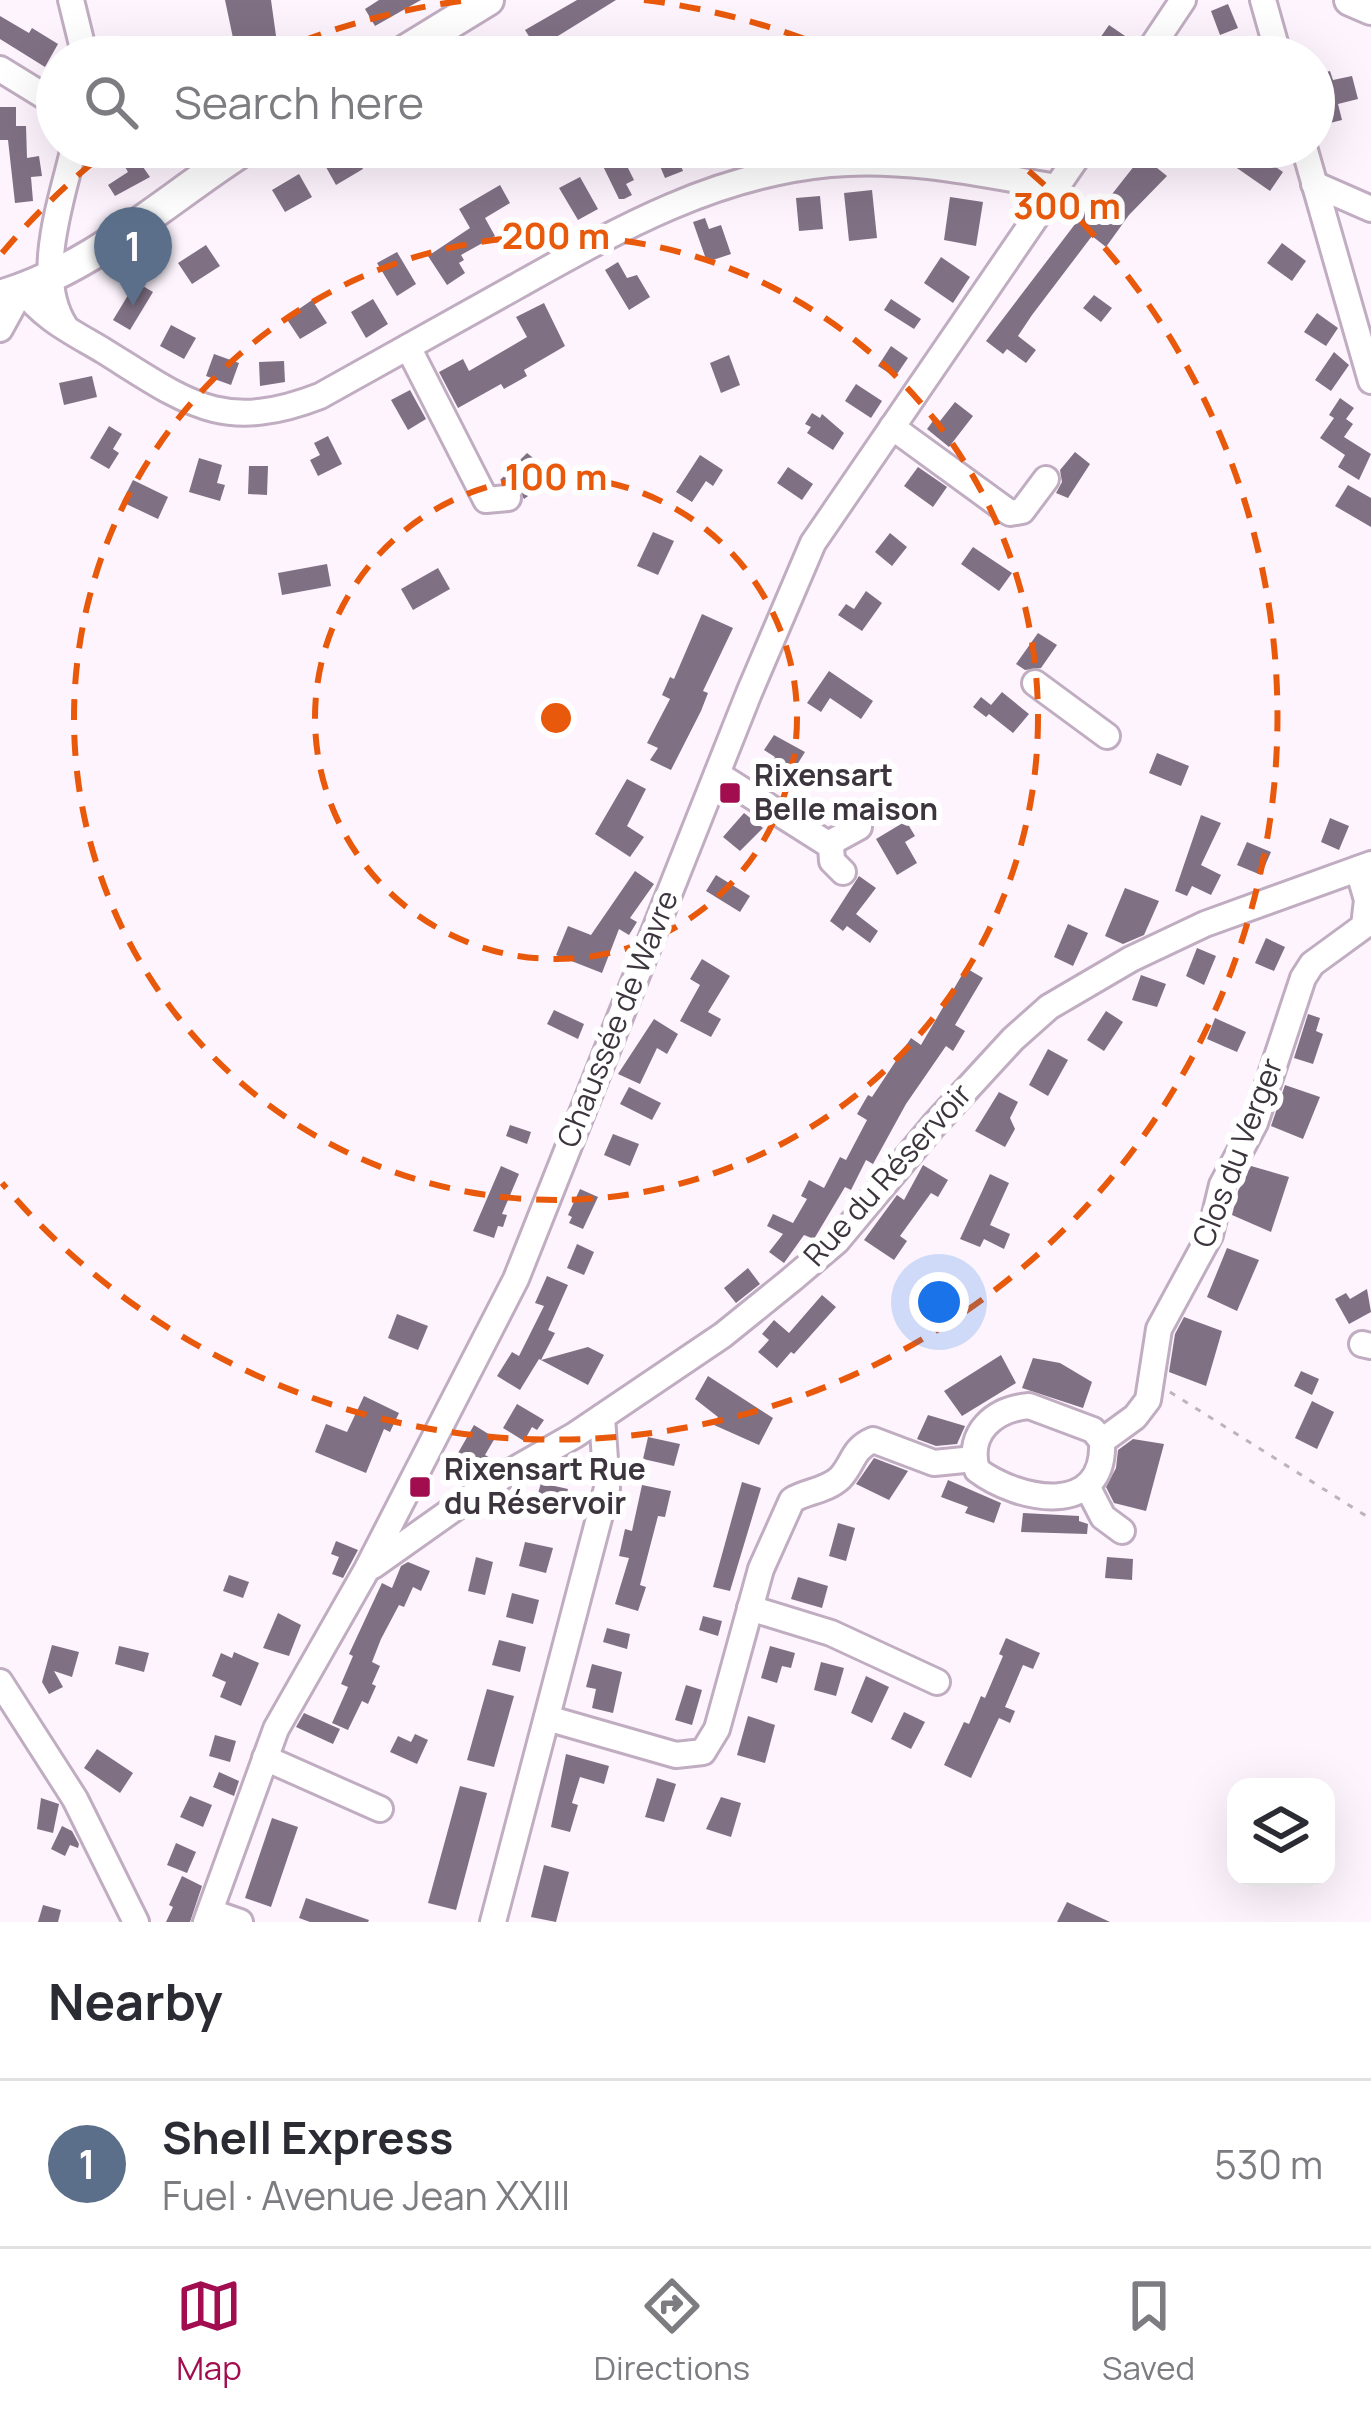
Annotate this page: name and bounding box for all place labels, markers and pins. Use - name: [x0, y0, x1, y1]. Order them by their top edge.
- pin: 1: [94, 207, 172, 306]
- centre of rings: [535, 697, 577, 739]
- place label: Rixensart Belle maison: [754, 754, 938, 829]
- marker: Rixensart Belle maison: [717, 780, 743, 806]
- place label: Rixensart Rue du Réservoir: [444, 1448, 646, 1523]
- marker: Rixensart Rue du Réservoir: [407, 1474, 433, 1500]

